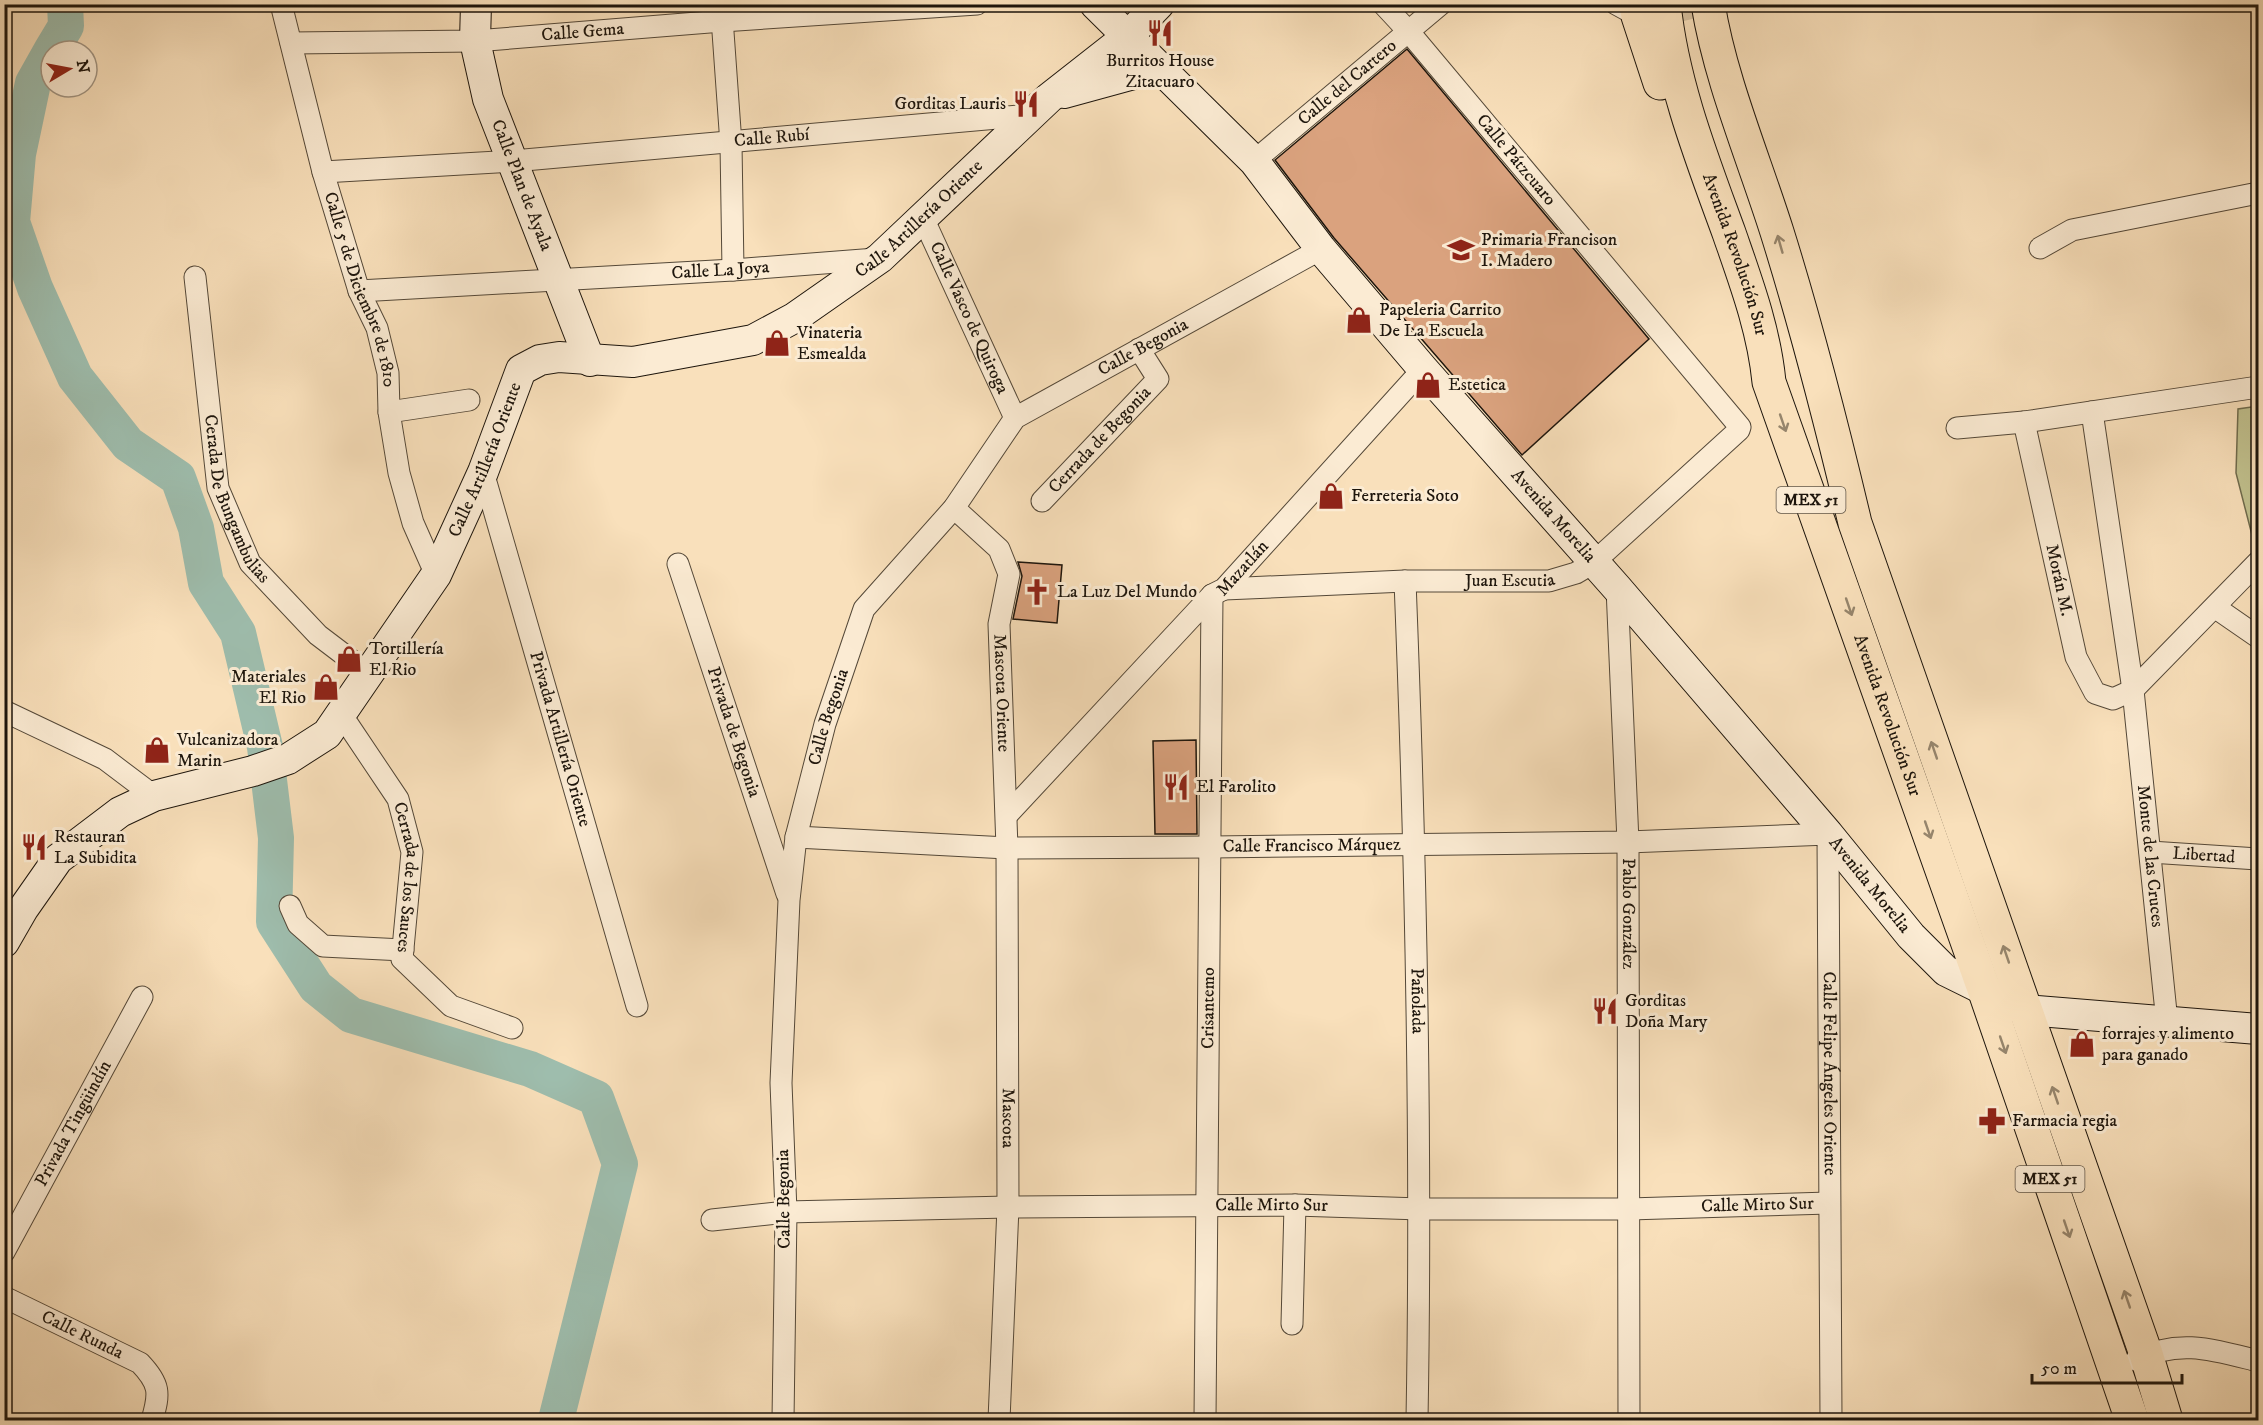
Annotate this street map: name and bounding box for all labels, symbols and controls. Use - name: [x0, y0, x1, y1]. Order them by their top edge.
- street label: Calle Gema: [540, 18, 625, 47]
- restaurant icon: Burritos House Zitacuaro: [1145, 18, 1175, 48]
- street label: Calle del Cartero: [1293, 35, 1402, 130]
- north arrow: [39, 39, 99, 99]
- place label: Burritos House Zitacuaro: [1106, 50, 1214, 93]
- text: N: [72, 58, 94, 75]
- restaurant icon: Gorditas Lauris: [1011, 89, 1041, 119]
- place label: Gorditas Lauris: [895, 93, 1006, 115]
- street label: Calle Pátzcuaro: [1471, 110, 1561, 210]
- street label: Calle Plan de Ayala: [486, 116, 557, 254]
- street label: Calle Rubí: [733, 124, 812, 152]
- street label: Calle Artillería Oriente: [851, 155, 988, 283]
- street label: Avenida Revolución Sur: [1697, 170, 1772, 338]
- street label: Calle 5 de Diciembre de 1810: [319, 189, 399, 388]
- place label: Primaria Francison I. Madero: [1481, 229, 1618, 272]
- one-way arrow: [1774, 234, 1785, 253]
- school or university icon: Primaria Francison I. Madero: [1446, 235, 1476, 265]
- street label: Calle Vasco de Quiroga: [925, 238, 1014, 398]
- street label: Calle La Joya: [671, 256, 770, 284]
- place label: Papeleria Carrito De La Escuela: [1379, 299, 1502, 342]
- shop icon: Papeleria Carrito De La Escuela: [1344, 305, 1374, 335]
- street label: Calle Begonia: [1094, 313, 1192, 381]
- place label: Vinateria Esmealda: [796, 322, 867, 365]
- shop icon: Vinateria Esmealda: [762, 328, 792, 358]
- shop icon: Estetica: [1413, 370, 1443, 400]
- place label: Estetica: [1448, 374, 1506, 396]
- street label: Calle Artillería Oriente: [444, 379, 526, 541]
- street label: Cerrada de Begonia: [1044, 382, 1156, 498]
- street label: Cerada De Bungambulias: [199, 413, 274, 588]
- one-way arrow: [1779, 413, 1790, 432]
- street label: Avenida Morelia: [1506, 465, 1601, 568]
- shop icon: Ferreteria Soto: [1316, 481, 1346, 511]
- place label: Ferreteria Soto: [1351, 485, 1459, 507]
- road number: MEX 51: [1776, 487, 1846, 513]
- street label: Mazatlán: [1212, 535, 1274, 601]
- street label: Morán M.: [2040, 542, 2078, 618]
- street label: Juan Escutia: [1463, 569, 1558, 592]
- church icon: La Luz Del Mundo: [1022, 577, 1052, 607]
- place label: La Luz Del Mundo: [1057, 581, 1197, 603]
- one-way arrow: [1844, 597, 1855, 615]
- street label: Avenida Revolución Sur: [1848, 631, 1926, 800]
- street label: Mascota Oriente: [988, 634, 1015, 753]
- place label: Tortillería El Rio: [369, 638, 444, 681]
- shop icon: Tortillería El Rio: [334, 644, 364, 674]
- street label: Privada Artillería Oriente: [524, 649, 596, 829]
- street label: Privada de Begonia: [702, 664, 765, 801]
- place label: Materiales El Rio: [231, 666, 306, 709]
- street label: Calle Begonia: [804, 666, 854, 768]
- shop icon: Materiales El Rio: [311, 672, 341, 702]
- place label: Vulcanizadora Marin: [176, 729, 279, 772]
- shop icon: Vulcanizadora Marin: [142, 735, 172, 765]
- one-way arrow: [1928, 741, 1939, 760]
- restaurant icon: El Farolito: [1161, 772, 1191, 802]
- place label: El Farolito: [1196, 776, 1276, 798]
- street label: Monte de las Cruces: [2132, 784, 2168, 928]
- street label: Cerrada de los Sauces: [388, 800, 423, 954]
- one-way arrow: [1923, 820, 1934, 839]
- place label: Restauran La Subidita: [54, 826, 137, 869]
- restaurant icon: Restauran La Subidita: [19, 832, 49, 862]
- street label: Avenida Morelia: [1824, 832, 1915, 938]
- street label: Calle Francisco Márquez: [1223, 834, 1401, 858]
- street label: Libertad: [2172, 842, 2236, 868]
- street label: Pablo González: [1617, 858, 1639, 970]
- one-way arrow: [1999, 945, 2010, 964]
- street label: Crisantemo: [1197, 967, 1220, 1049]
- street label: Pañolada: [1405, 968, 1429, 1034]
- street label: Calle Felipe Ángeles Oriente: [1818, 971, 1841, 1176]
- place label: Gorditas Doña Mary: [1625, 990, 1708, 1033]
- restaurant icon: Gorditas Doña Mary: [1590, 996, 1620, 1026]
- place label: forrajes y alimento para ganado: [2101, 1023, 2234, 1066]
- shop icon: forrajes y alimento para ganado: [2067, 1029, 2097, 1059]
- one-way arrow: [1999, 1035, 2010, 1053]
- street label: Privada Tingüindín: [30, 1056, 117, 1190]
- one-way arrow: [2049, 1086, 2060, 1105]
- street label: Mascota: [997, 1088, 1019, 1148]
- pharmacy icon: Farmacia regia: [1977, 1106, 2007, 1136]
- place label: Farmacia regia: [2012, 1110, 2117, 1132]
- street label: Calle Begonia: [772, 1149, 796, 1249]
- road number: MEX 51: [2016, 1166, 2084, 1192]
- street label: Calle Mirto Sur: [1701, 1192, 1814, 1218]
- street label: Calle Mirto Sur: [1215, 1194, 1329, 1217]
- one-way arrow: [2063, 1219, 2074, 1238]
- one-way arrow: [2120, 1290, 2131, 1309]
- street label: Calle Runda: [38, 1306, 127, 1364]
- scale bar: [2032, 1347, 2182, 1385]
- text: 50 m: [2041, 1358, 2077, 1380]

